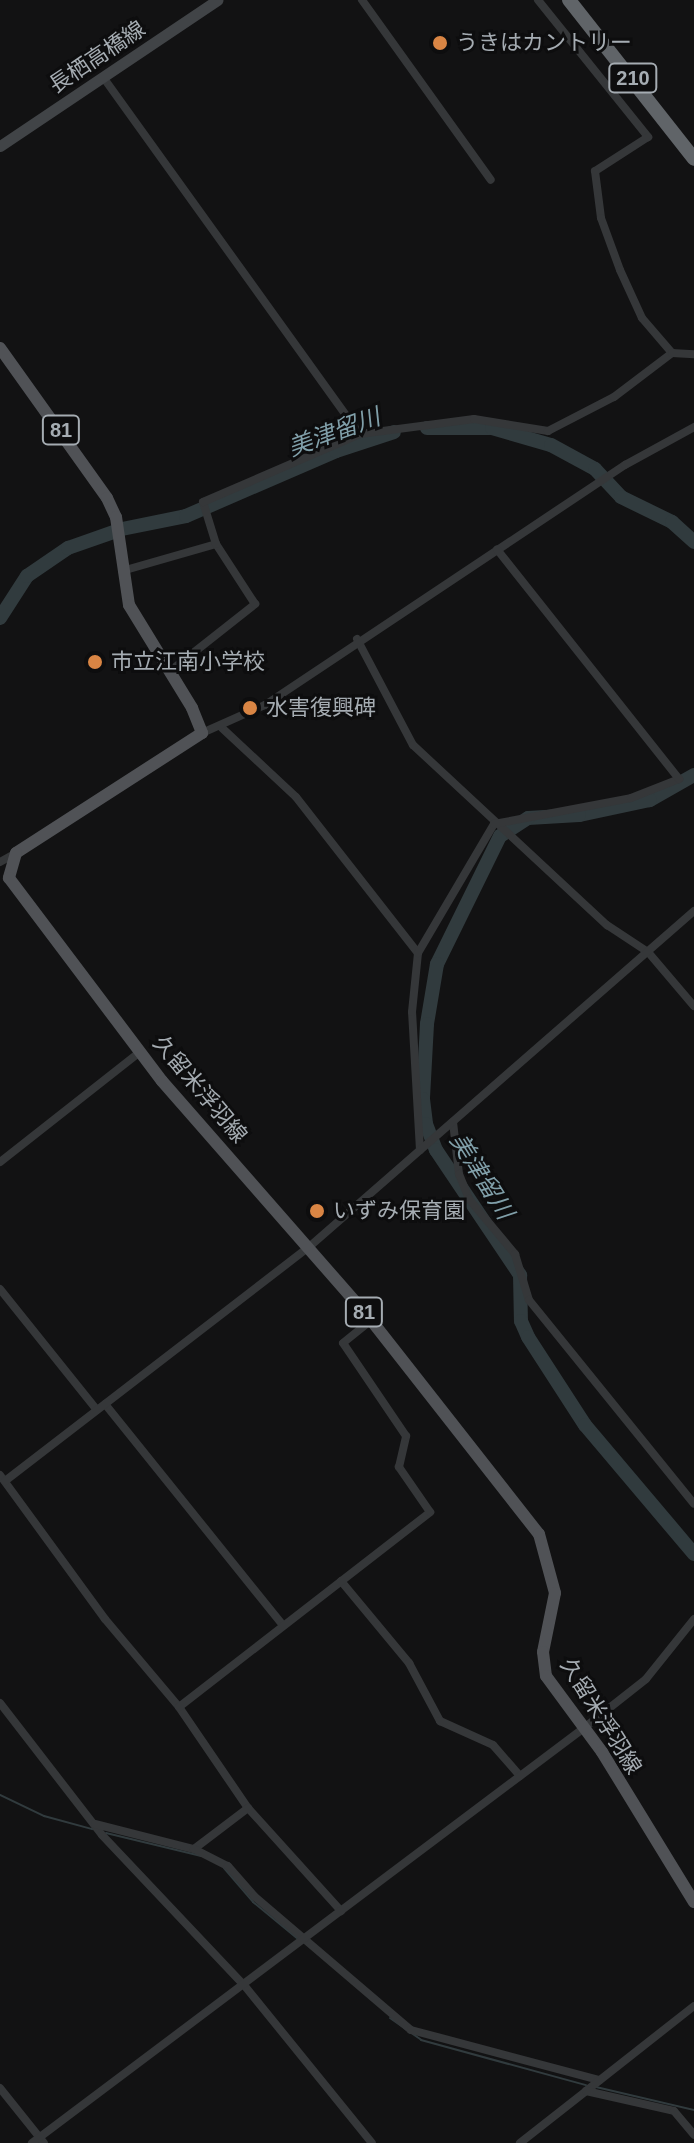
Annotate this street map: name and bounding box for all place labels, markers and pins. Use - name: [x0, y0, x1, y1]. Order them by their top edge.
- place label: うきはカントリー: [456, 30, 632, 56]
- marker: うきはカントリー: [431, 34, 449, 52]
- place label: 市立江南小学校: [111, 649, 265, 675]
- marker: 市立江南小学校: [86, 653, 104, 671]
- place label: 水害復興碑: [266, 695, 376, 721]
- marker: 水害復興碑: [241, 699, 259, 717]
- place label: いずみ保育園: [333, 1198, 465, 1224]
- marker: いずみ保育園: [308, 1202, 326, 1220]

